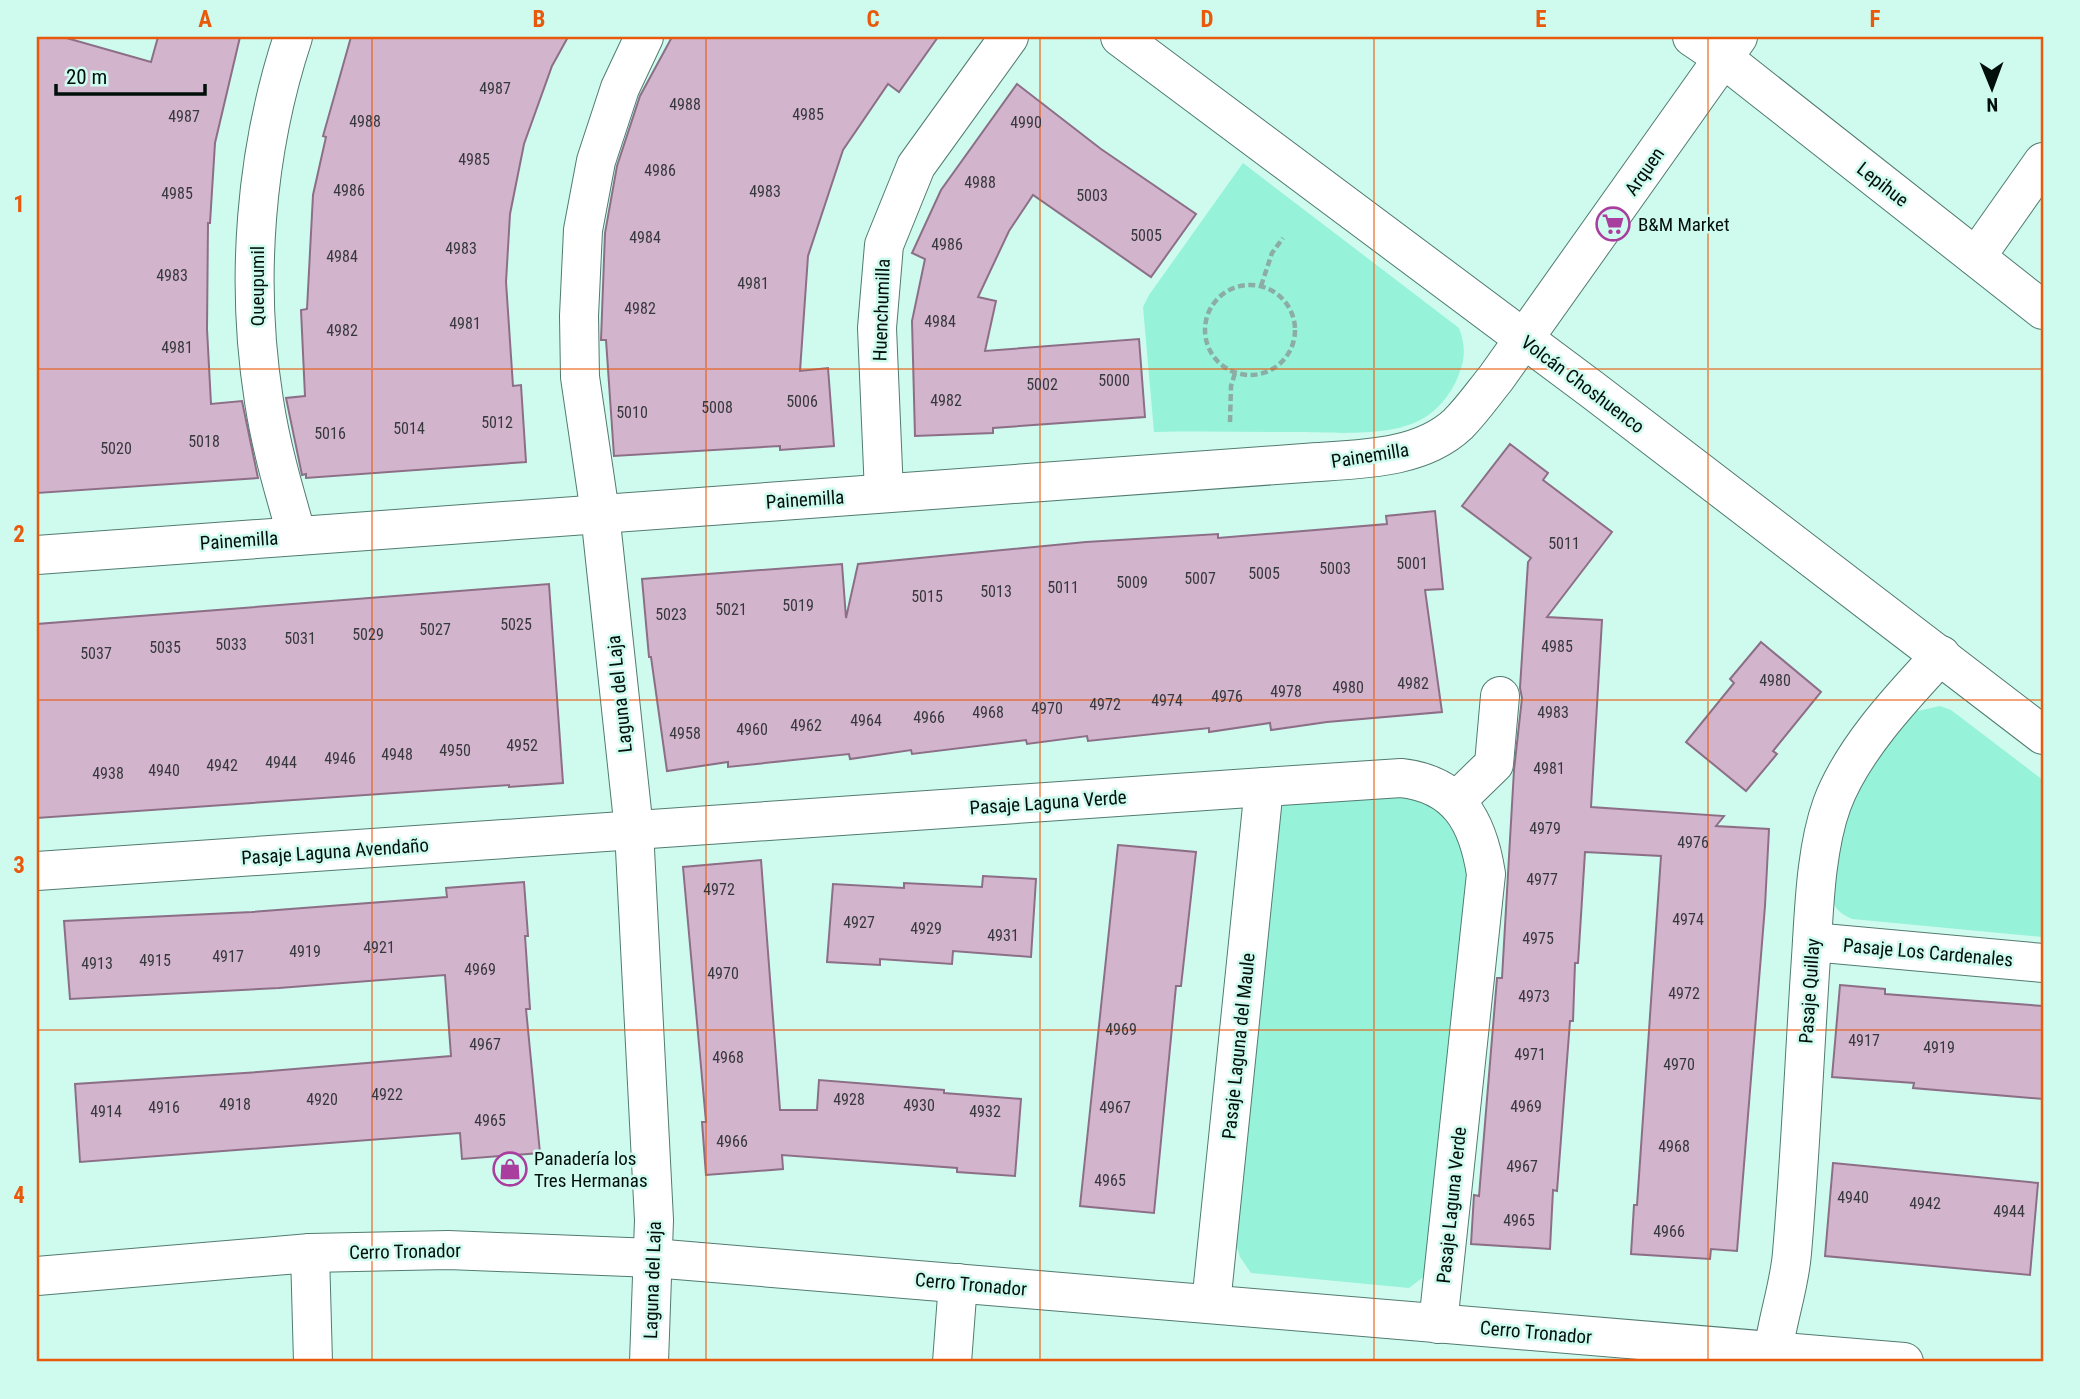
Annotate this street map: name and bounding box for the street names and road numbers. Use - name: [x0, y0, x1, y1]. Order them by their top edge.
- street label: Arquen: [1620, 143, 1669, 200]
- street label: Lepihue: [1852, 157, 1913, 212]
- street label: Queupumil: [246, 246, 269, 326]
- street label: Huenchumilla: [868, 258, 895, 362]
- street label: Volcán Choshuenco: [1516, 331, 1649, 438]
- street label: Painemilla: [1330, 438, 1411, 473]
- street label: Painemilla: [765, 485, 845, 514]
- street label: Painemilla: [199, 526, 279, 555]
- street label: Laguna del Laja: [602, 634, 637, 754]
- street label: Pasaje Laguna Verde: [969, 786, 1127, 819]
- street label: Pasaje Laguna Avendaño: [240, 833, 430, 870]
- street label: Pasaje Los Cardenales: [1842, 934, 2014, 971]
- street label: Pasaje Quillay: [1794, 938, 1825, 1044]
- street label: Pasaje Laguna del Maule: [1217, 952, 1260, 1140]
- street label: Pasaje Laguna Verde: [1432, 1126, 1471, 1284]
- street label: Laguna del Laja: [639, 1221, 666, 1339]
- street label: Cerro Tronador: [349, 1239, 461, 1264]
- street label: Cerro Tronador: [914, 1268, 1028, 1301]
- street label: Cerro Tronador: [1479, 1316, 1593, 1349]

